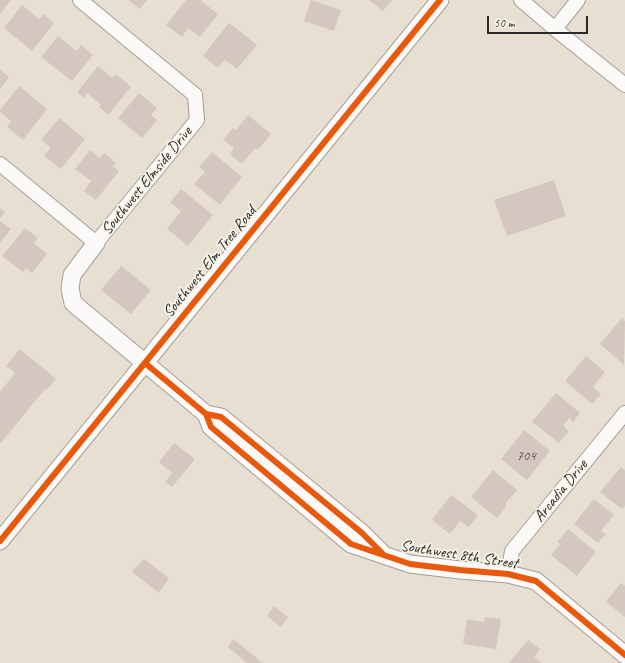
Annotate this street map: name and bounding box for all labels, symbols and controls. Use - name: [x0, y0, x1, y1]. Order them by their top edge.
- scale bar: [489, 8, 590, 34]
- text: 50 m: [494, 15, 514, 31]
- street label: Southwest Elmside Drive: [98, 123, 196, 239]
- street label: Southwest Elm Tree Road: [159, 203, 261, 321]
- house number: 704: [517, 448, 535, 464]
- street label: Arcadia Drive: [530, 456, 592, 526]
- street label: Southwest 8th Street: [399, 536, 519, 574]

